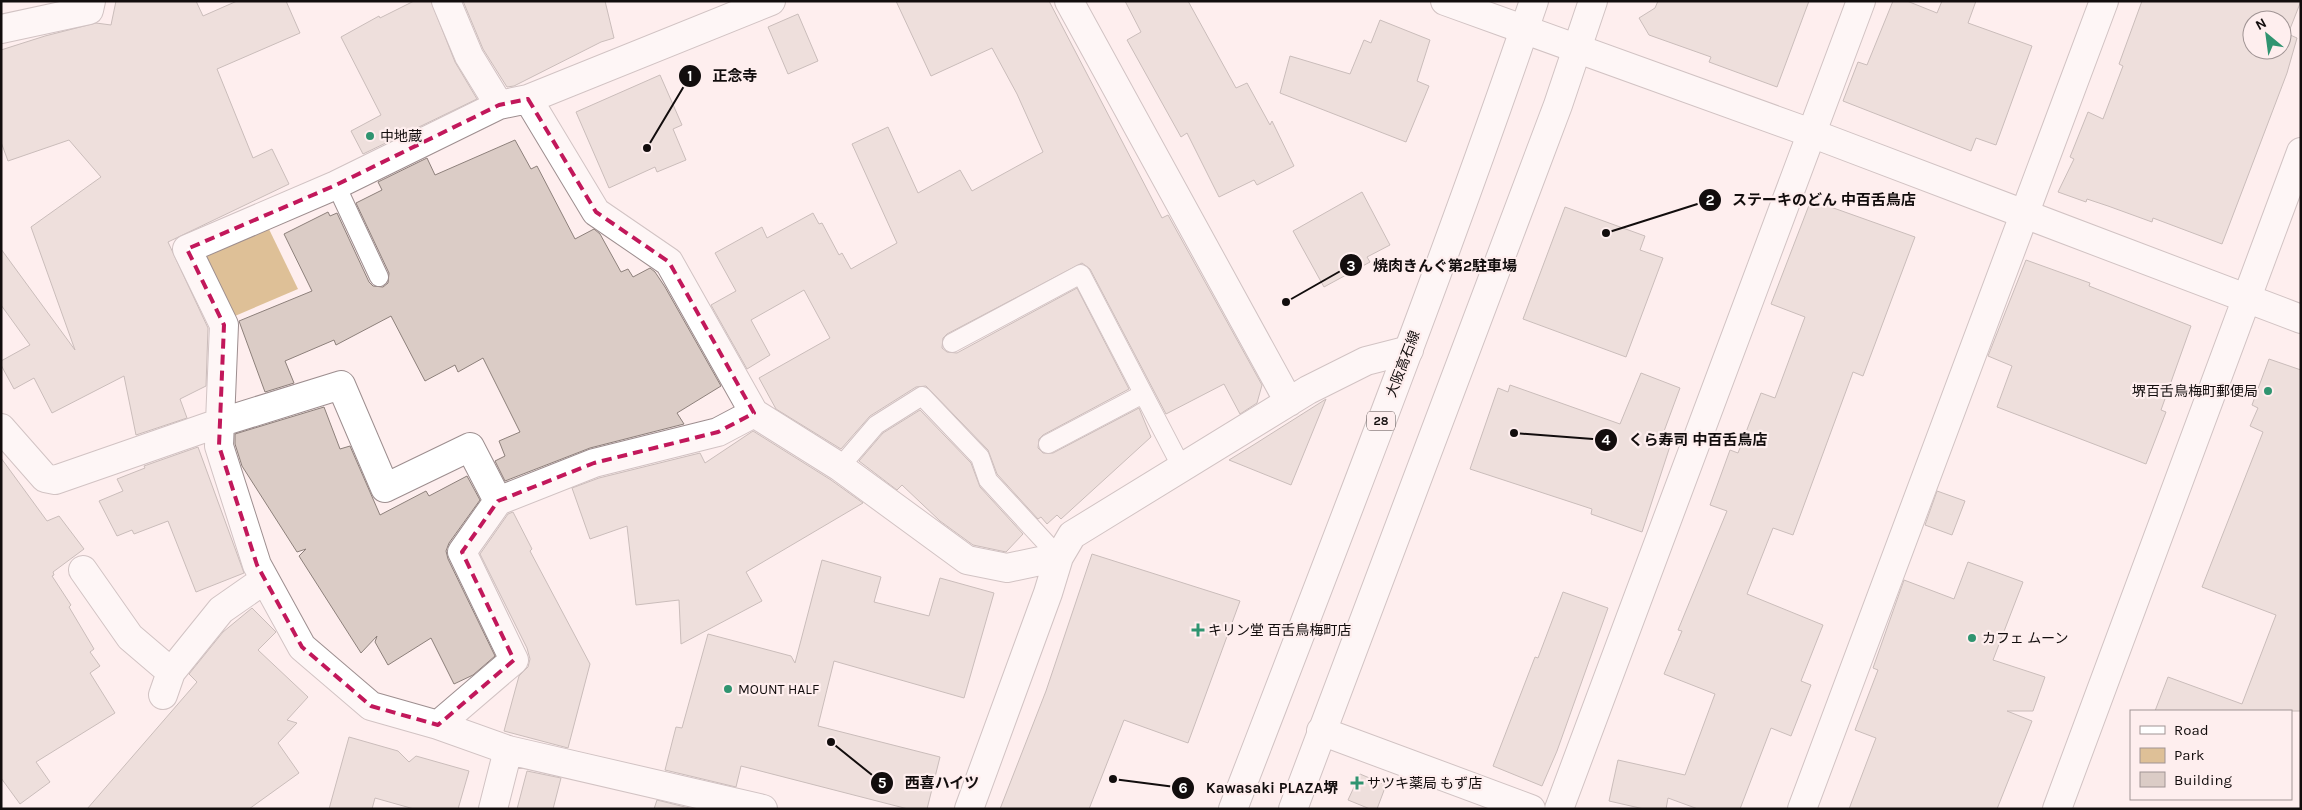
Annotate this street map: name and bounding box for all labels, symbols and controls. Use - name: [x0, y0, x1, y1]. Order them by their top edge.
- north arrow: [2242, 10, 2292, 60]
- text: N: [2252, 14, 2269, 34]
- callout: 正念寺: [678, 61, 768, 91]
- text: 1: [687, 67, 693, 85]
- text: 正念寺: [712, 67, 758, 85]
- place label: 中地蔵: [380, 128, 422, 145]
- marker: 中地蔵: [364, 130, 376, 142]
- callout: ステーキのどん 中百舌鳥店: [1697, 185, 1926, 215]
- text: 2: [1705, 191, 1715, 209]
- text: ステーキのどん 中百舌鳥店: [1732, 191, 1916, 209]
- callout: 焼肉きんぐ第2駐車場: [1338, 250, 1527, 280]
- text: 3: [1346, 257, 1356, 275]
- text: 焼肉きんぐ第2駐車場: [1373, 257, 1517, 275]
- street label: 大阪高石線: [1383, 328, 1423, 400]
- place label: 堺百舌鳥梅町郵便局: [2132, 383, 2258, 400]
- marker: 堺百舌鳥梅町郵便局: [2262, 385, 2274, 397]
- road number: 28: [1367, 412, 1395, 431]
- callout: くら寿司 中百舌鳥店: [1593, 425, 1777, 455]
- text: 4: [1602, 431, 1611, 449]
- text: くら寿司 中百舌鳥店: [1629, 431, 1767, 449]
- place label: キリン堂 百舌鳥梅町店: [1208, 622, 1351, 639]
- marker: キリン堂 百舌鳥梅町店: [1192, 624, 1204, 636]
- place label: カフェ ムーン: [1982, 630, 2069, 647]
- marker: カフェ ムーン: [1966, 632, 1978, 644]
- place label: MOUNT HALF: [738, 681, 819, 698]
- marker: MOUNT HALF: [722, 683, 734, 695]
- legend: [2130, 710, 2292, 800]
- text: Road: [2174, 721, 2209, 739]
- text: Park: [2174, 746, 2204, 764]
- callout: 西喜ハイツ: [870, 768, 990, 798]
- text: Building: [2174, 771, 2232, 789]
- callout: Kawasaki PLAZA堺: [1170, 773, 1348, 803]
- text: 5: [878, 774, 887, 792]
- text: 西喜ハイツ: [905, 774, 979, 792]
- place label: サツキ薬局 もず店: [1367, 775, 1482, 792]
- marker: サツキ薬局 もず店: [1351, 777, 1363, 789]
- text: 6: [1178, 779, 1188, 797]
- text: Kawasaki PLAZA堺: [1206, 779, 1338, 797]

